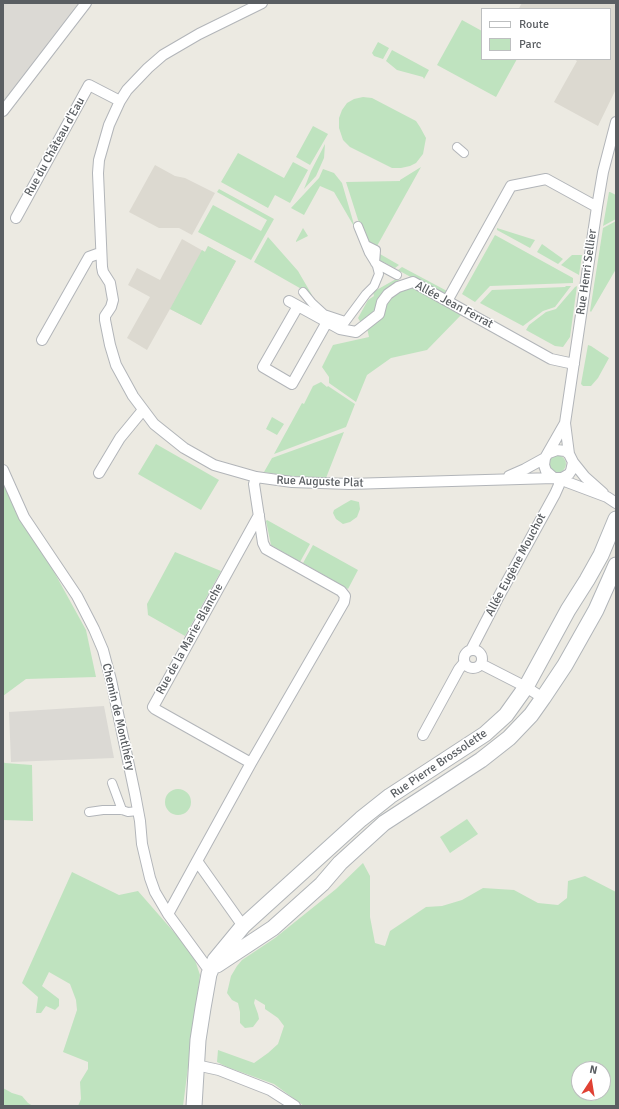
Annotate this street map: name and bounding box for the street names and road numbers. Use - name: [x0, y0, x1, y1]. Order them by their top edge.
- street label: Rue du Château d'Eau: [22, 95, 88, 199]
- street label: Rue Henri Sellier: [574, 228, 600, 316]
- street label: Allée Jean Ferrat: [413, 278, 495, 332]
- street label: Rue Auguste Plat: [276, 473, 364, 491]
- street label: Allée Eugène Mouchot: [483, 511, 549, 619]
- street label: Rue de la Marie-Blanche: [153, 581, 227, 697]
- street label: Chemin de Montlhéry: [99, 662, 137, 772]
- street label: Rue Pierre Brossolette: [388, 726, 490, 802]

